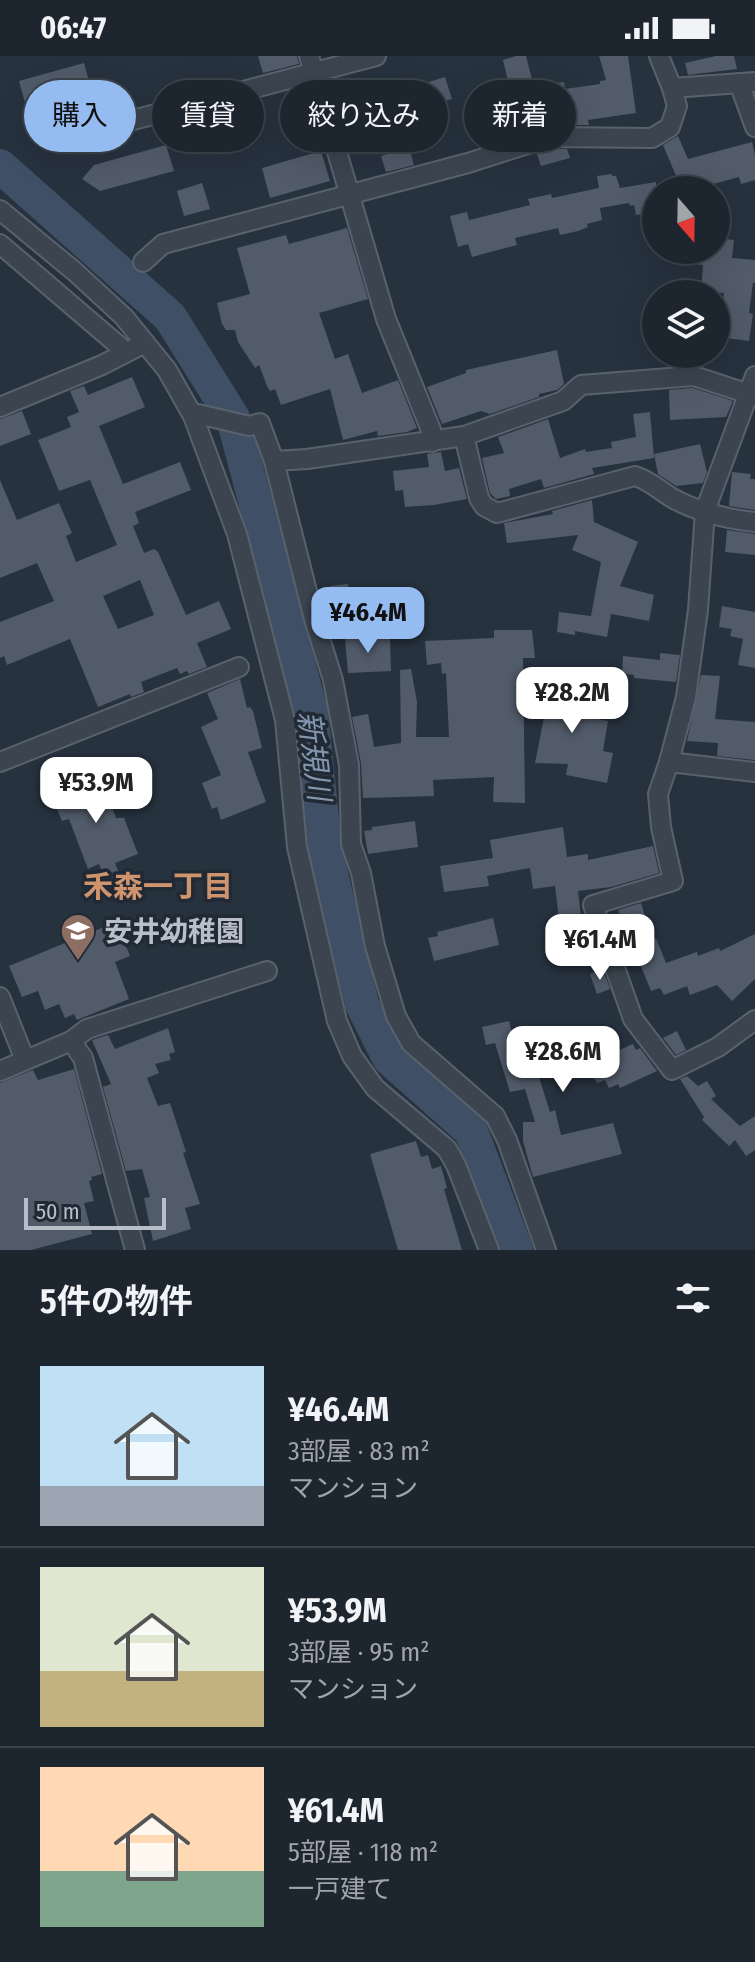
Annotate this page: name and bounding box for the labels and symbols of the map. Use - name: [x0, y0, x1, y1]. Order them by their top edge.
- north arrow: [642, 176, 730, 264]
- pin: ¥46.4M: [303, 587, 433, 655]
- pin: ¥28.2M: [507, 667, 637, 735]
- water label: 新規川: [291, 709, 338, 806]
- pin: ¥53.9M: [31, 757, 161, 825]
- district label: 禾森一丁目: [83, 869, 233, 905]
- school or university icon: 安井幼稚園: [59, 912, 97, 962]
- pin: ¥61.4M: [535, 914, 665, 982]
- place label: 安井幼稚園: [104, 915, 244, 948]
- pin: ¥28.6M: [498, 1026, 628, 1094]
- scale bar: [24, 1194, 166, 1230]

